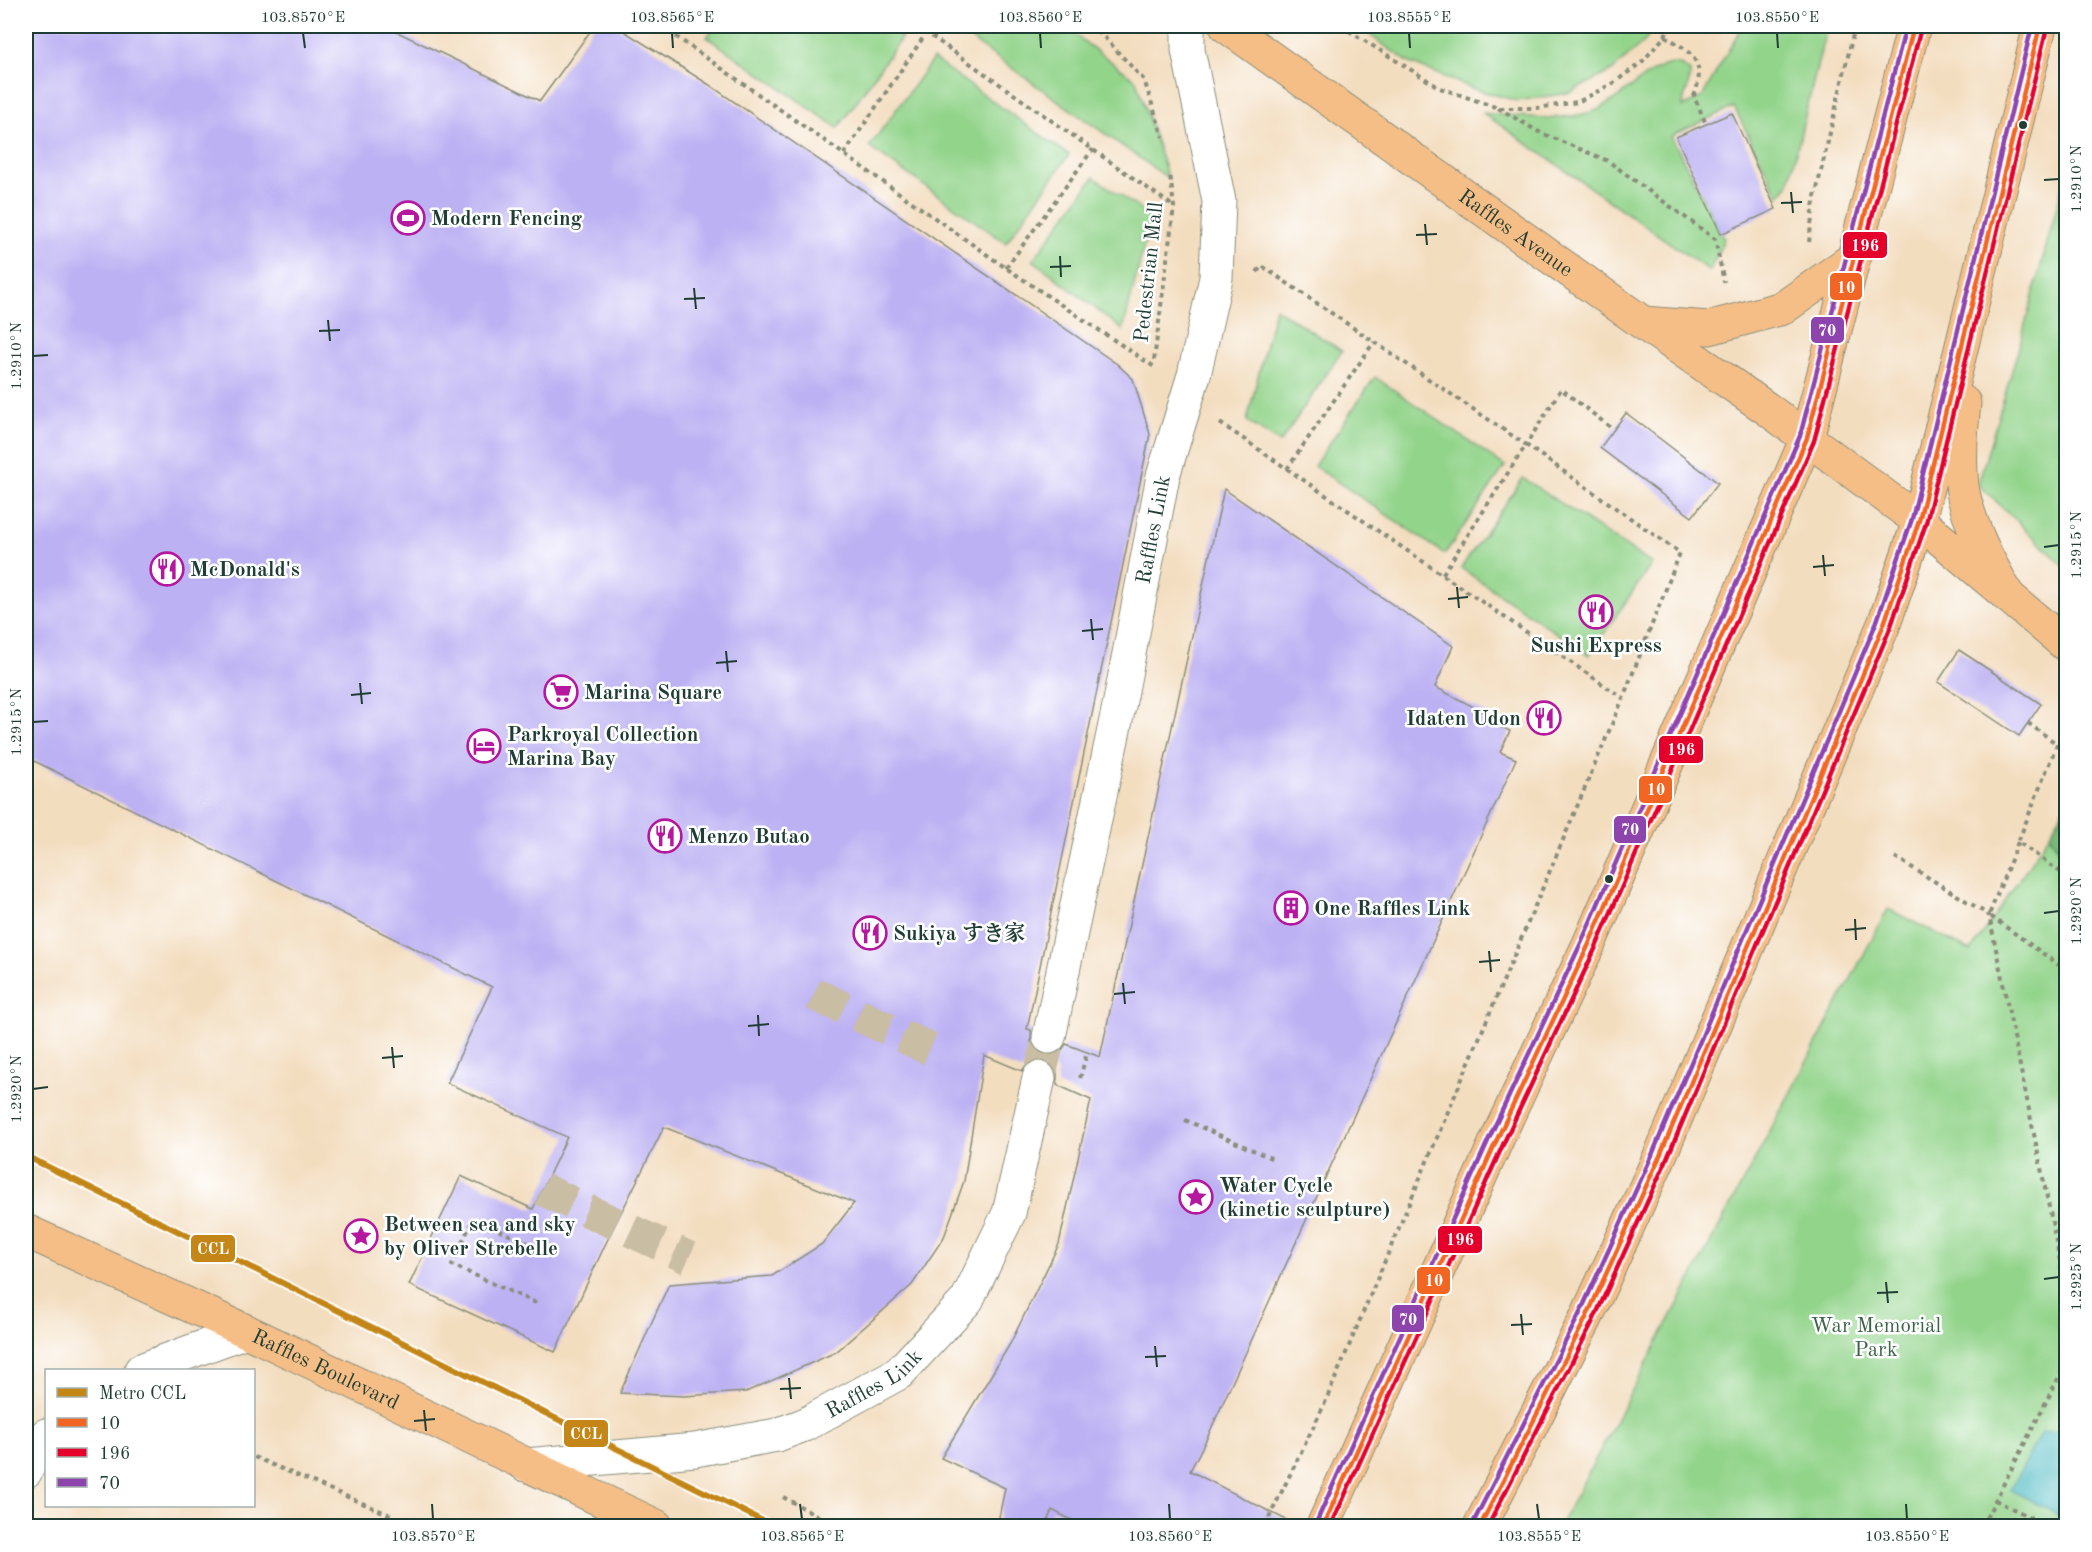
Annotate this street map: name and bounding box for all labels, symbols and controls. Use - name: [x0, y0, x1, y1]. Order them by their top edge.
- text: 103.8570°E: [261, 11, 345, 26]
- text: 103.8565°E: [630, 11, 714, 26]
- text: 103.8560°E: [998, 11, 1082, 26]
- text: 103.8555°E: [1367, 11, 1451, 26]
- text: 103.8550°E: [1735, 11, 1819, 26]
- unlabelled marker: [2017, 119, 2029, 131]
- text: 1.2910°N: [2070, 145, 2085, 213]
- street label: Raffles Avenue: [1454, 186, 1576, 281]
- sports icon: Modern Fencing: [390, 200, 426, 236]
- street label: Pedestrian Mall: [1132, 201, 1167, 343]
- place label: Modern Fencing: [431, 209, 583, 230]
- line badge: 196: [1842, 231, 1888, 259]
- text: 196: [1851, 239, 1879, 255]
- line badge: 10: [1829, 272, 1863, 301]
- text: 10: [1837, 281, 1855, 297]
- line badge: 70: [1810, 316, 1845, 344]
- text: 1.2910°N: [10, 322, 25, 390]
- text: 70: [1818, 324, 1836, 340]
- street label: Raffles Link: [1134, 474, 1175, 586]
- text: 1.2915°N: [2070, 511, 2085, 579]
- restaurant icon: McDonald's: [149, 551, 185, 587]
- place label: McDonald's: [190, 560, 300, 581]
- restaurant icon: Sushi Express: [1578, 594, 1614, 630]
- place label: Sushi Express: [1530, 636, 1662, 657]
- supermarket icon: Marina Square: [543, 674, 579, 710]
- place label: Marina Square: [584, 683, 722, 704]
- text: 1.2915°N: [10, 688, 25, 756]
- restaurant icon: Idaten Udon: [1526, 700, 1562, 736]
- place label: Idaten Udon: [1406, 709, 1521, 730]
- place label: Parkroyal Collection Marina Bay: [507, 725, 699, 770]
- hotel icon: Parkroyal Collection Marina Bay: [466, 728, 502, 764]
- line badge: 196: [1658, 735, 1704, 764]
- text: 196: [1667, 743, 1695, 759]
- line badge: 10: [1638, 775, 1673, 804]
- text: 10: [1647, 783, 1665, 799]
- line badge: 70: [1613, 815, 1647, 844]
- restaurant icon: Menzo Butao: [647, 818, 683, 854]
- text: 70: [1621, 823, 1639, 839]
- place label: Menzo Butao: [688, 827, 810, 848]
- unlabelled marker: [1603, 873, 1615, 885]
- text: 1.2920°N: [2070, 877, 2085, 945]
- building icon: One Raffles Link: [1273, 890, 1309, 926]
- place label: One Raffles Link: [1314, 899, 1470, 920]
- restaurant icon: Sukiya すき家: [852, 915, 888, 951]
- place label: Sukiya すき家: [893, 921, 1025, 945]
- text: 1.2920°N: [10, 1055, 25, 1123]
- place label: Water Cycle (kinetic sculpture): [1219, 1176, 1390, 1221]
- place icon: Water Cycle (kinetic sculpture): [1178, 1179, 1214, 1215]
- place label: Between sea and sky by Oliver Strebelle: [384, 1215, 576, 1260]
- place icon: Between sea and sky by Oliver Strebelle: [343, 1218, 379, 1254]
- line badge: 196: [1437, 1225, 1483, 1254]
- text: 196: [1446, 1233, 1474, 1249]
- line badge: CCL: [190, 1234, 236, 1263]
- text: CCL: [197, 1242, 229, 1258]
- text: 1.2925°N: [2070, 1243, 2085, 1311]
- line badge: 10: [1416, 1266, 1451, 1295]
- text: 10: [1425, 1274, 1443, 1290]
- line badge: 70: [1391, 1304, 1425, 1333]
- text: 70: [1399, 1313, 1417, 1329]
- park label: War Memorial Park: [1811, 1316, 1941, 1361]
- street label: Raffles Boulevard: [248, 1326, 402, 1414]
- street label: Raffles Link: [823, 1346, 927, 1423]
- legend: [45, 1369, 255, 1507]
- text: Metro CCL: [99, 1385, 186, 1403]
- text: 10: [99, 1415, 120, 1433]
- line badge: CCL: [563, 1419, 609, 1448]
- text: CCL: [570, 1427, 602, 1443]
- text: 196: [99, 1445, 130, 1463]
- text: 70: [99, 1475, 120, 1493]
- text: 103.8570°E: [391, 1530, 475, 1545]
- text: 103.8565°E: [760, 1530, 844, 1545]
- text: 103.8560°E: [1128, 1530, 1212, 1545]
- text: 103.8555°E: [1497, 1530, 1581, 1545]
- text: 103.8550°E: [1865, 1530, 1949, 1545]

